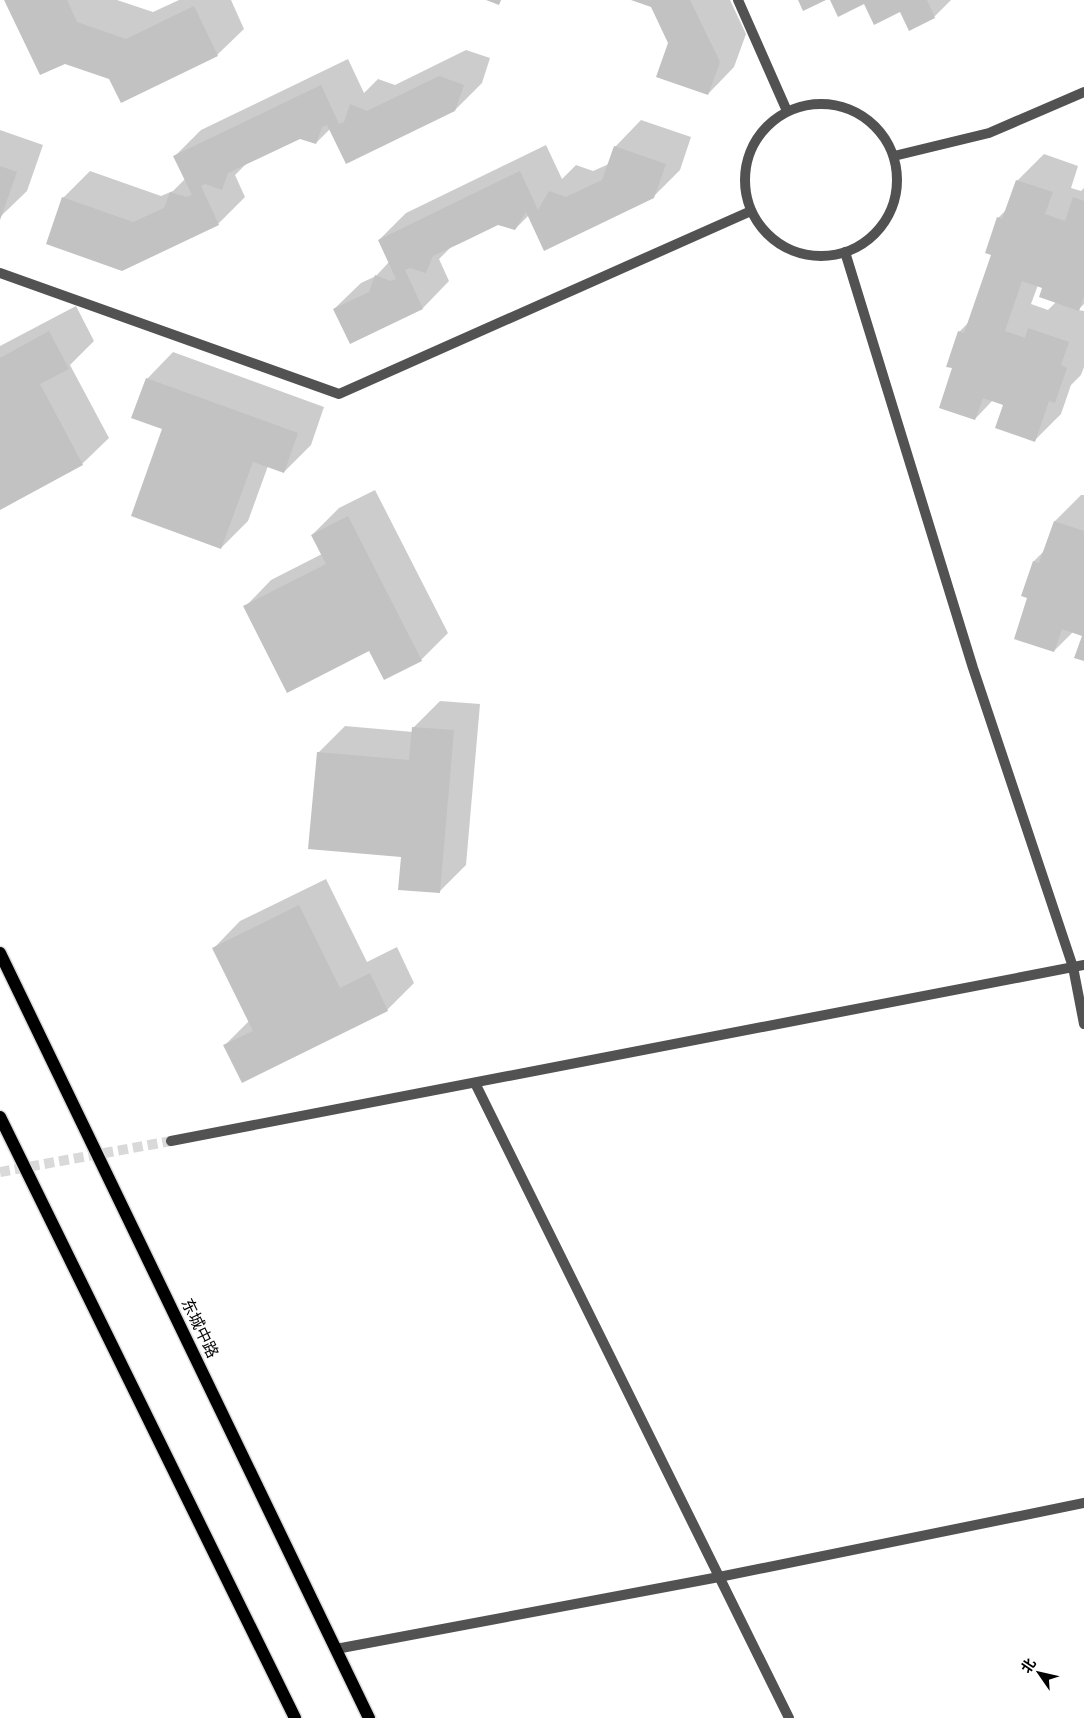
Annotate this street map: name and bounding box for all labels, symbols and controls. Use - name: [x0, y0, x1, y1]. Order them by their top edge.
- street label: 东城中路: [176, 1294, 224, 1362]
- north arrow: [1014, 1648, 1064, 1698]
- text: 北: [1016, 1654, 1040, 1677]

